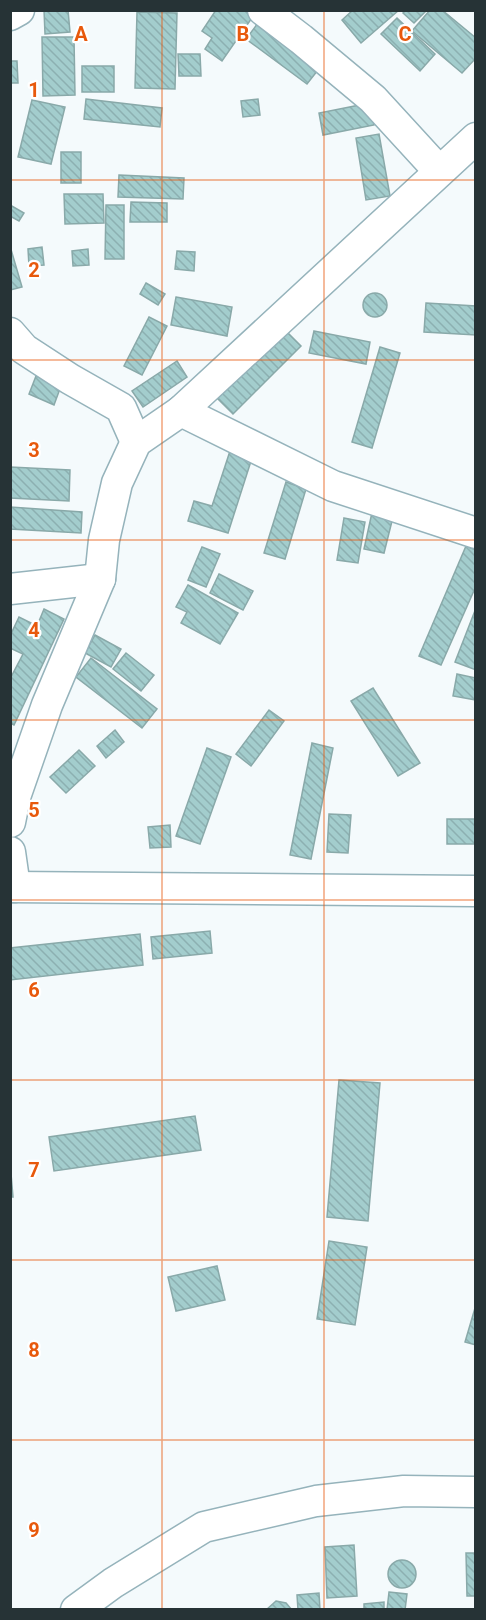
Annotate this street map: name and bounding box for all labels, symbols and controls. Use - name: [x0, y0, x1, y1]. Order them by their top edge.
- text: A: [74, 22, 88, 46]
- text: B: [237, 22, 249, 46]
- text: C: [398, 22, 412, 46]
- text: 1: [28, 78, 40, 102]
- text: 2: [28, 258, 40, 282]
- text: 3: [28, 438, 40, 462]
- text: 4: [28, 618, 40, 642]
- text: 5: [28, 798, 40, 822]
- text: 6: [28, 978, 40, 1002]
- text: 7: [28, 1158, 40, 1182]
- text: 8: [28, 1338, 40, 1362]
- text: 9: [28, 1518, 40, 1542]

